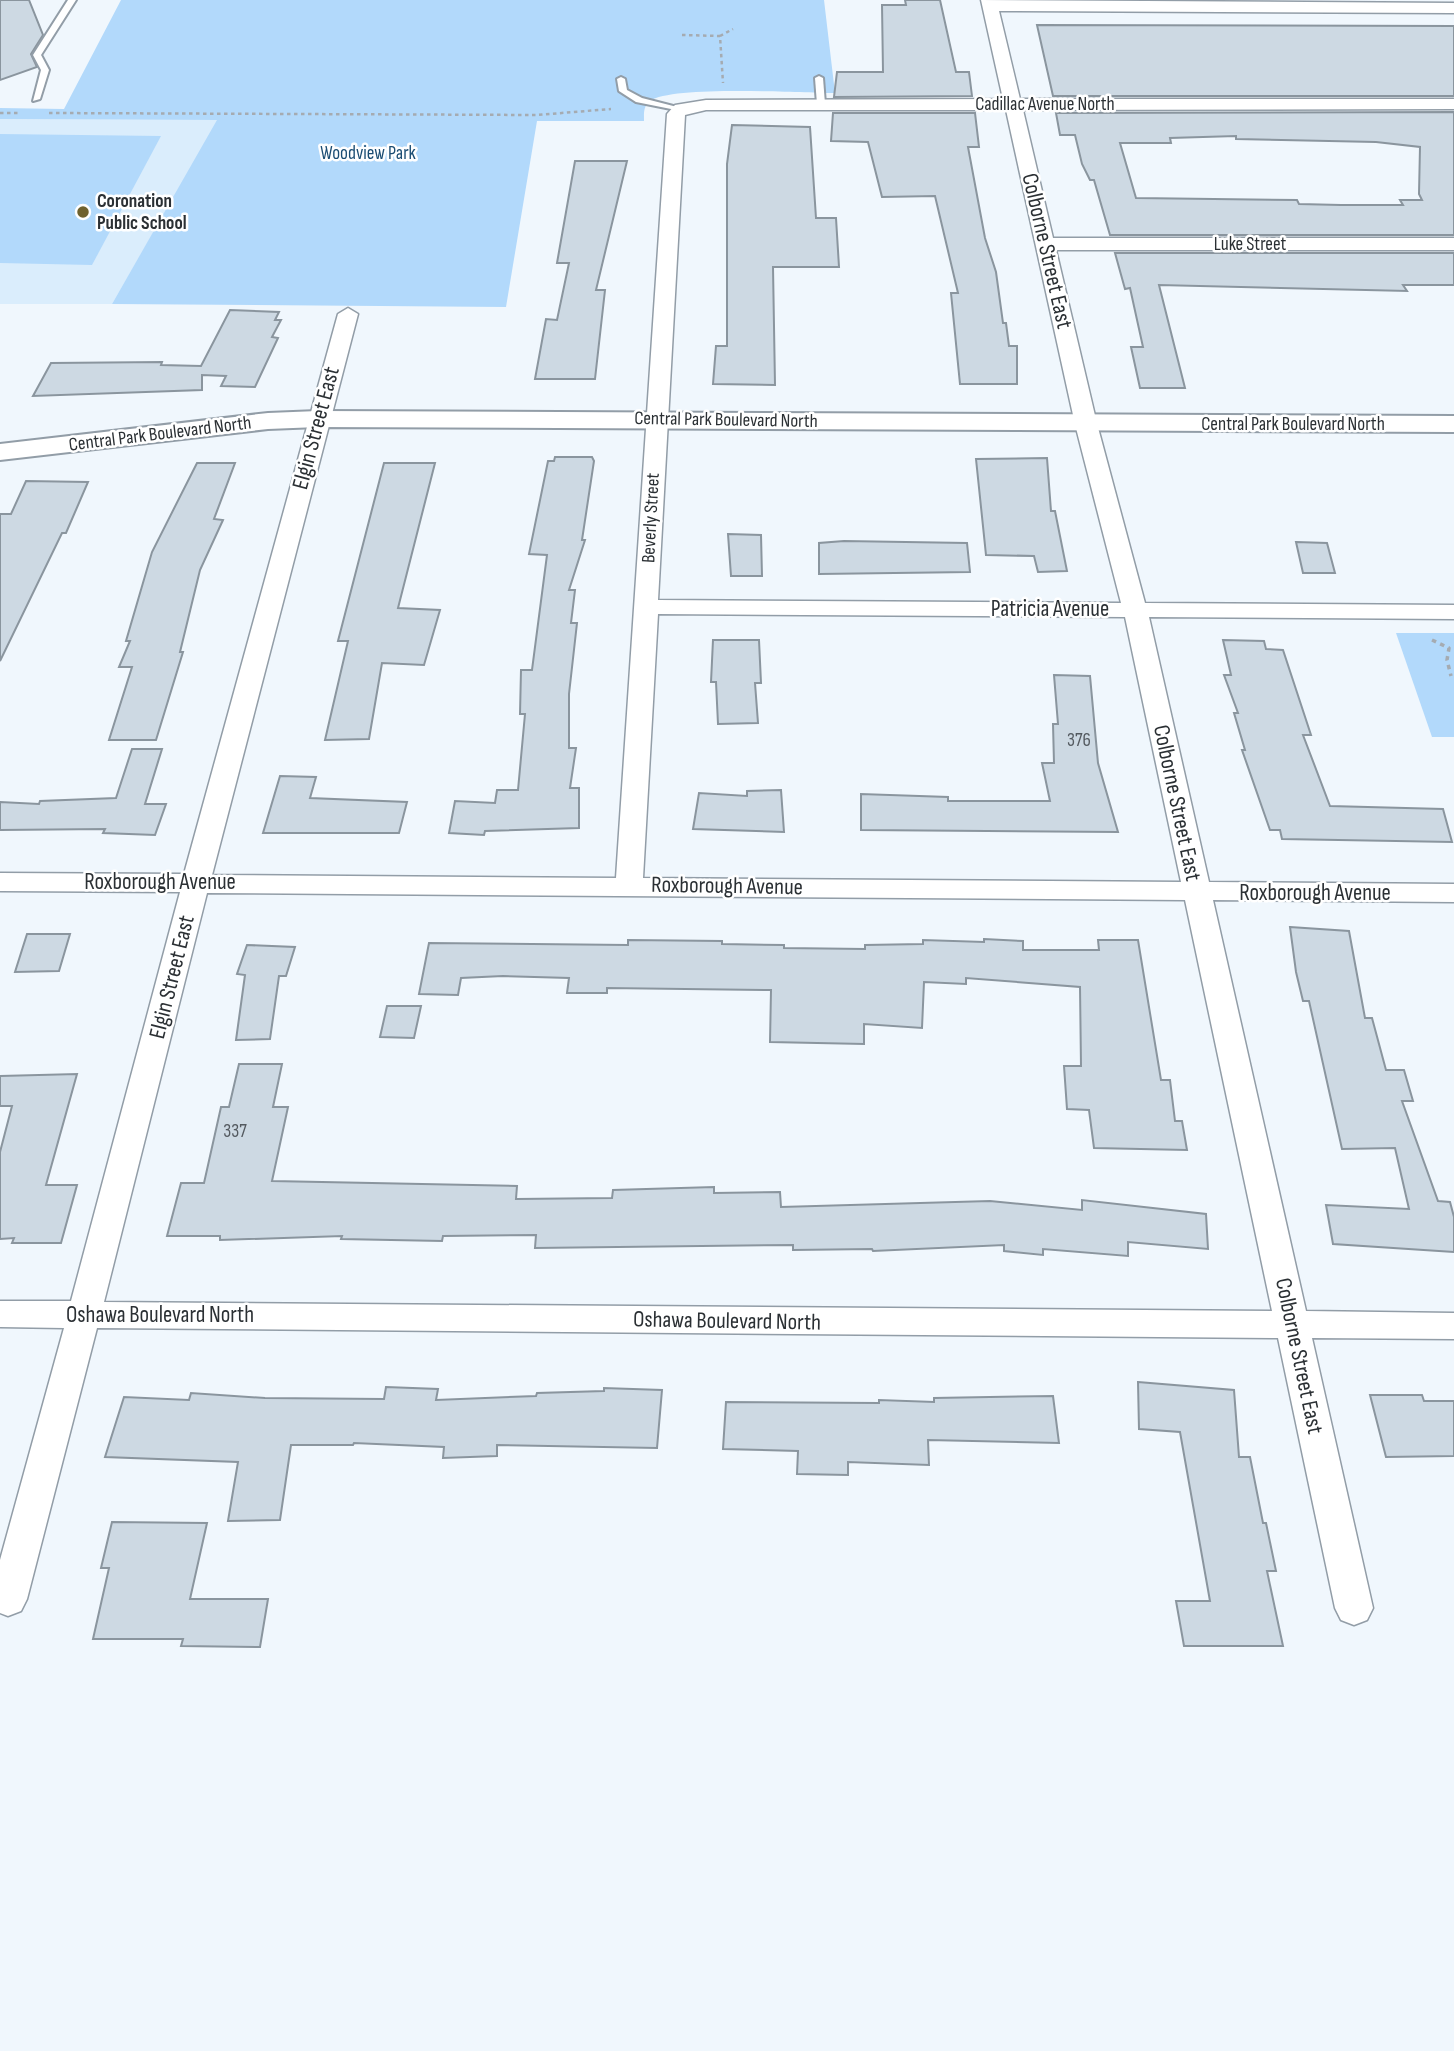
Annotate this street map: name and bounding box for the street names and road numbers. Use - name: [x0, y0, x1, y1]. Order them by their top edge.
- street label: Cadillac Avenue North: [975, 93, 1115, 116]
- street label: Colborne Street East: [1016, 171, 1078, 331]
- street label: Luke Street: [1214, 233, 1287, 256]
- street label: Elgin Street East: [286, 363, 346, 493]
- street label: Central Park Boulevard North: [634, 407, 818, 433]
- street label: Central Park Boulevard North: [68, 411, 252, 457]
- street label: Central Park Boulevard North: [1201, 413, 1385, 436]
- street label: Beverly Street: [637, 472, 665, 564]
- street label: Patricia Avenue: [991, 595, 1109, 623]
- street label: Colborne Street East: [1147, 722, 1207, 884]
- street label: Roxborough Avenue: [84, 868, 236, 896]
- street label: Roxborough Avenue: [651, 871, 803, 901]
- street label: Roxborough Avenue: [1239, 879, 1391, 907]
- street label: Elgin Street East: [143, 912, 201, 1042]
- street label: Colborne Street East: [1269, 1275, 1329, 1437]
- street label: Oshawa Boulevard North: [66, 1301, 254, 1329]
- street label: Oshawa Boulevard North: [633, 1305, 821, 1337]

